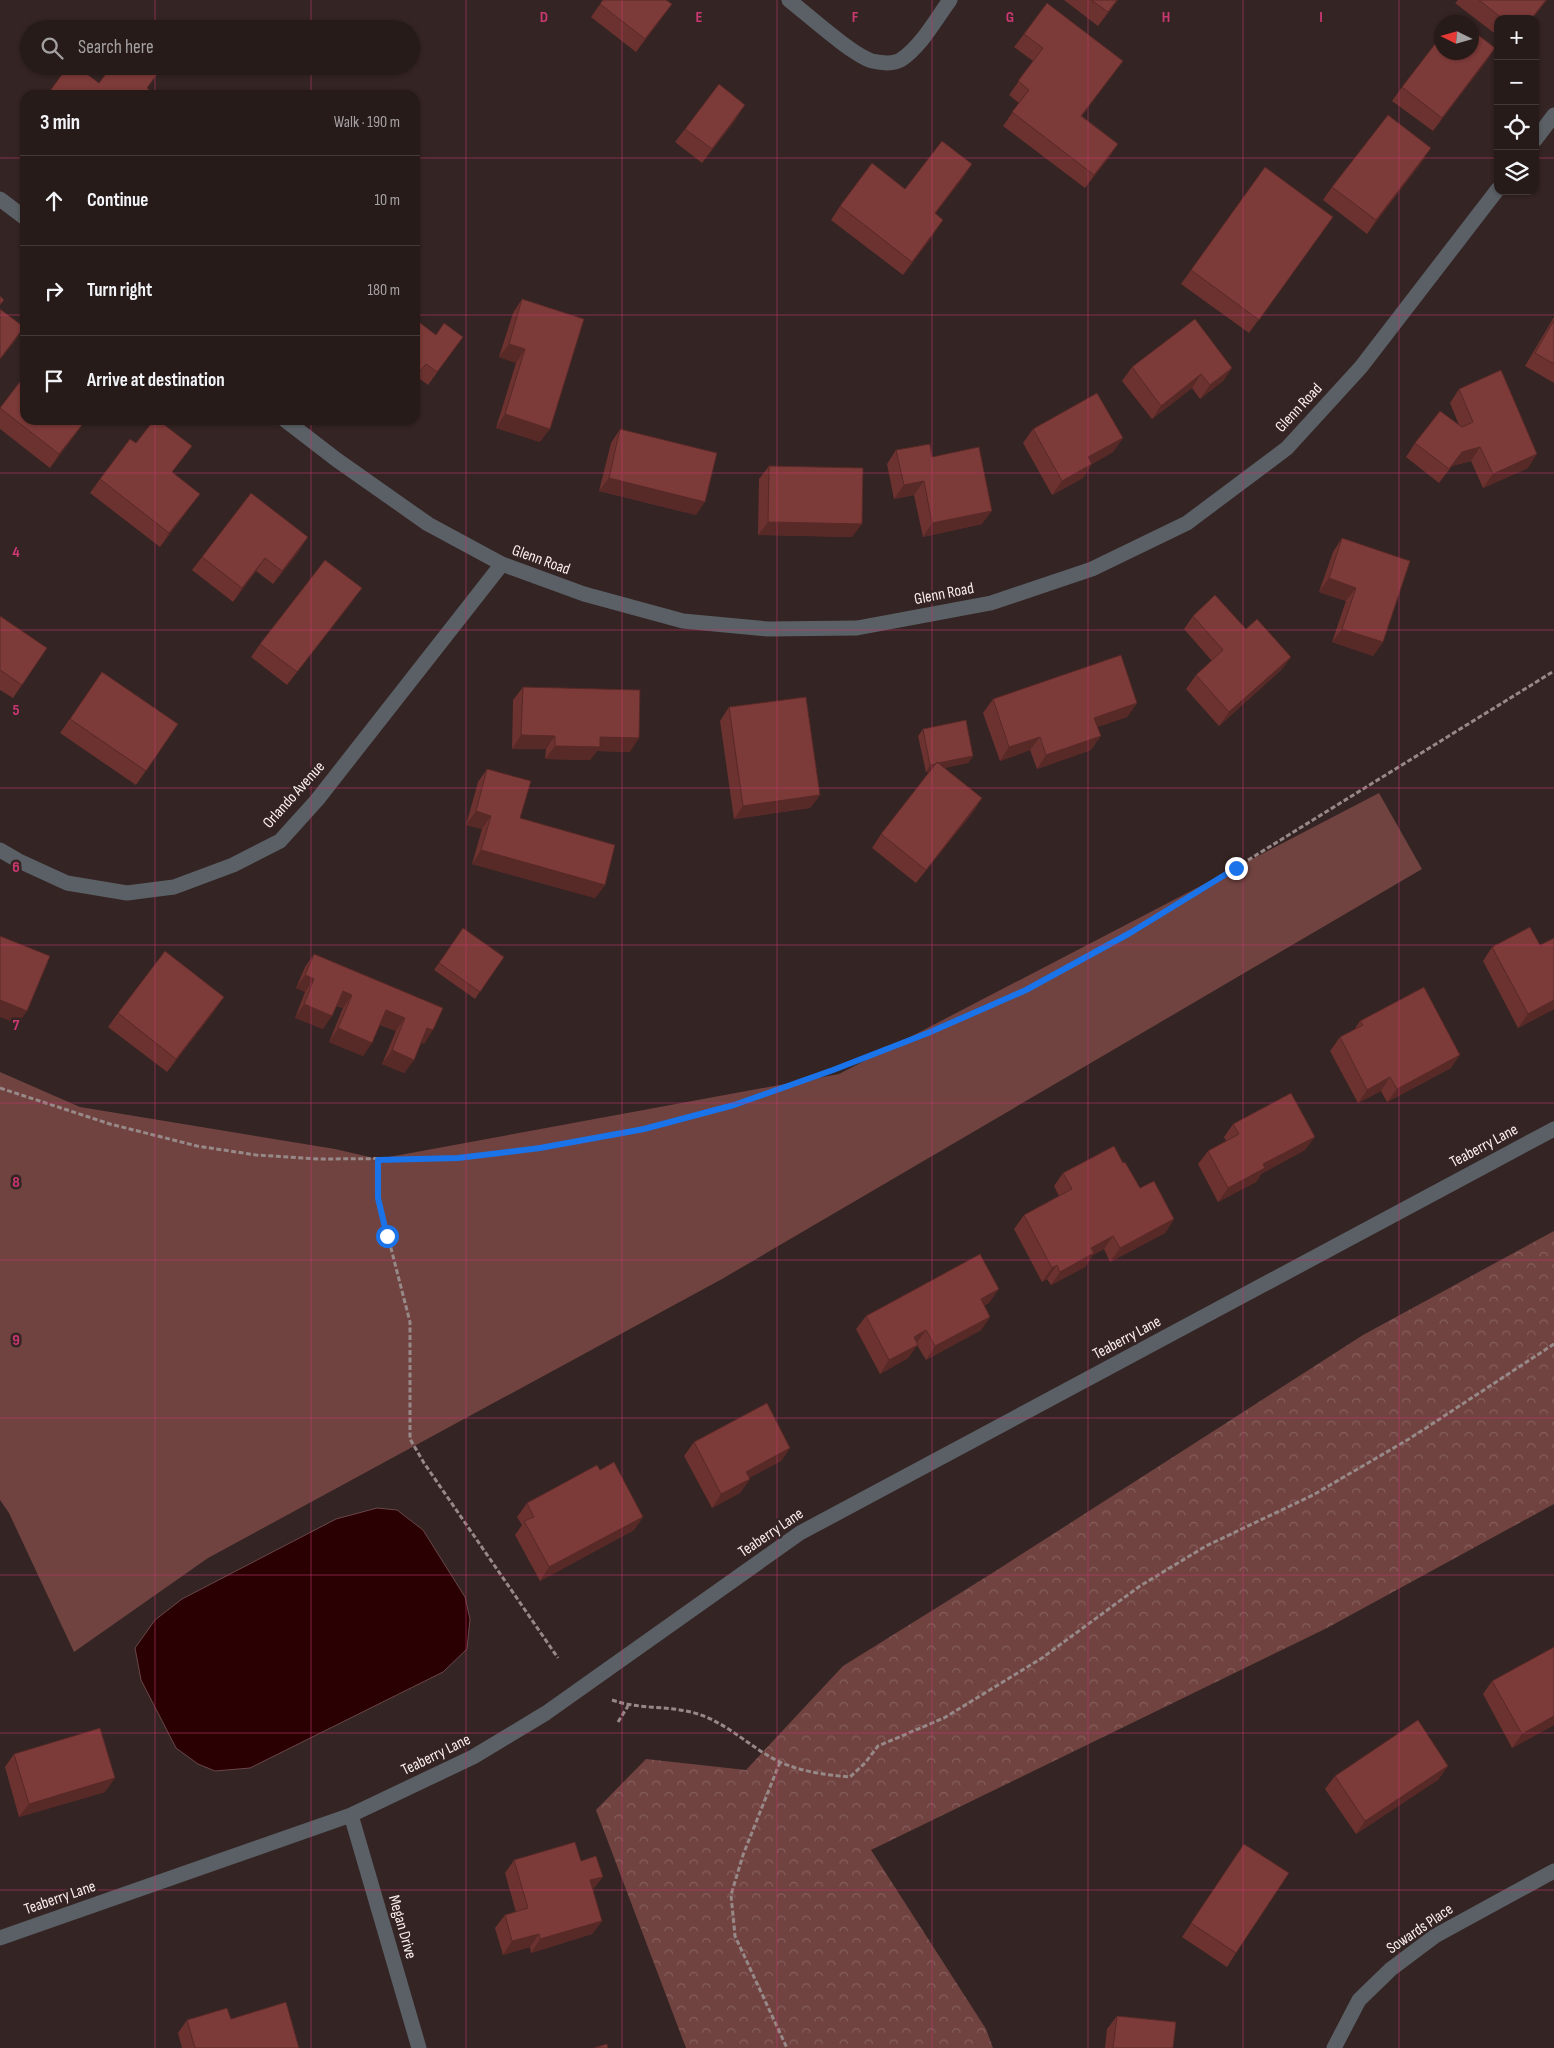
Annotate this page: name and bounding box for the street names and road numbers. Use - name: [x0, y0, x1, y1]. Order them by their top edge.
- street label: Glenn Road: [1271, 379, 1327, 437]
- street label: Glenn Road: [509, 541, 573, 579]
- street label: Glenn Road: [913, 579, 975, 609]
- street label: Orlando Avenue: [259, 758, 329, 832]
- street label: Teaberry Lane: [1447, 1120, 1521, 1172]
- street label: Teaberry Lane: [1090, 1312, 1164, 1364]
- street label: Teaberry Lane: [735, 1504, 807, 1562]
- street label: Teaberry Lane: [398, 1730, 474, 1780]
- street label: Teaberry Lane: [22, 1877, 98, 1919]
- street label: Megan Drive: [384, 1893, 420, 1961]
- street label: Sowards Place: [1383, 1900, 1457, 1958]

